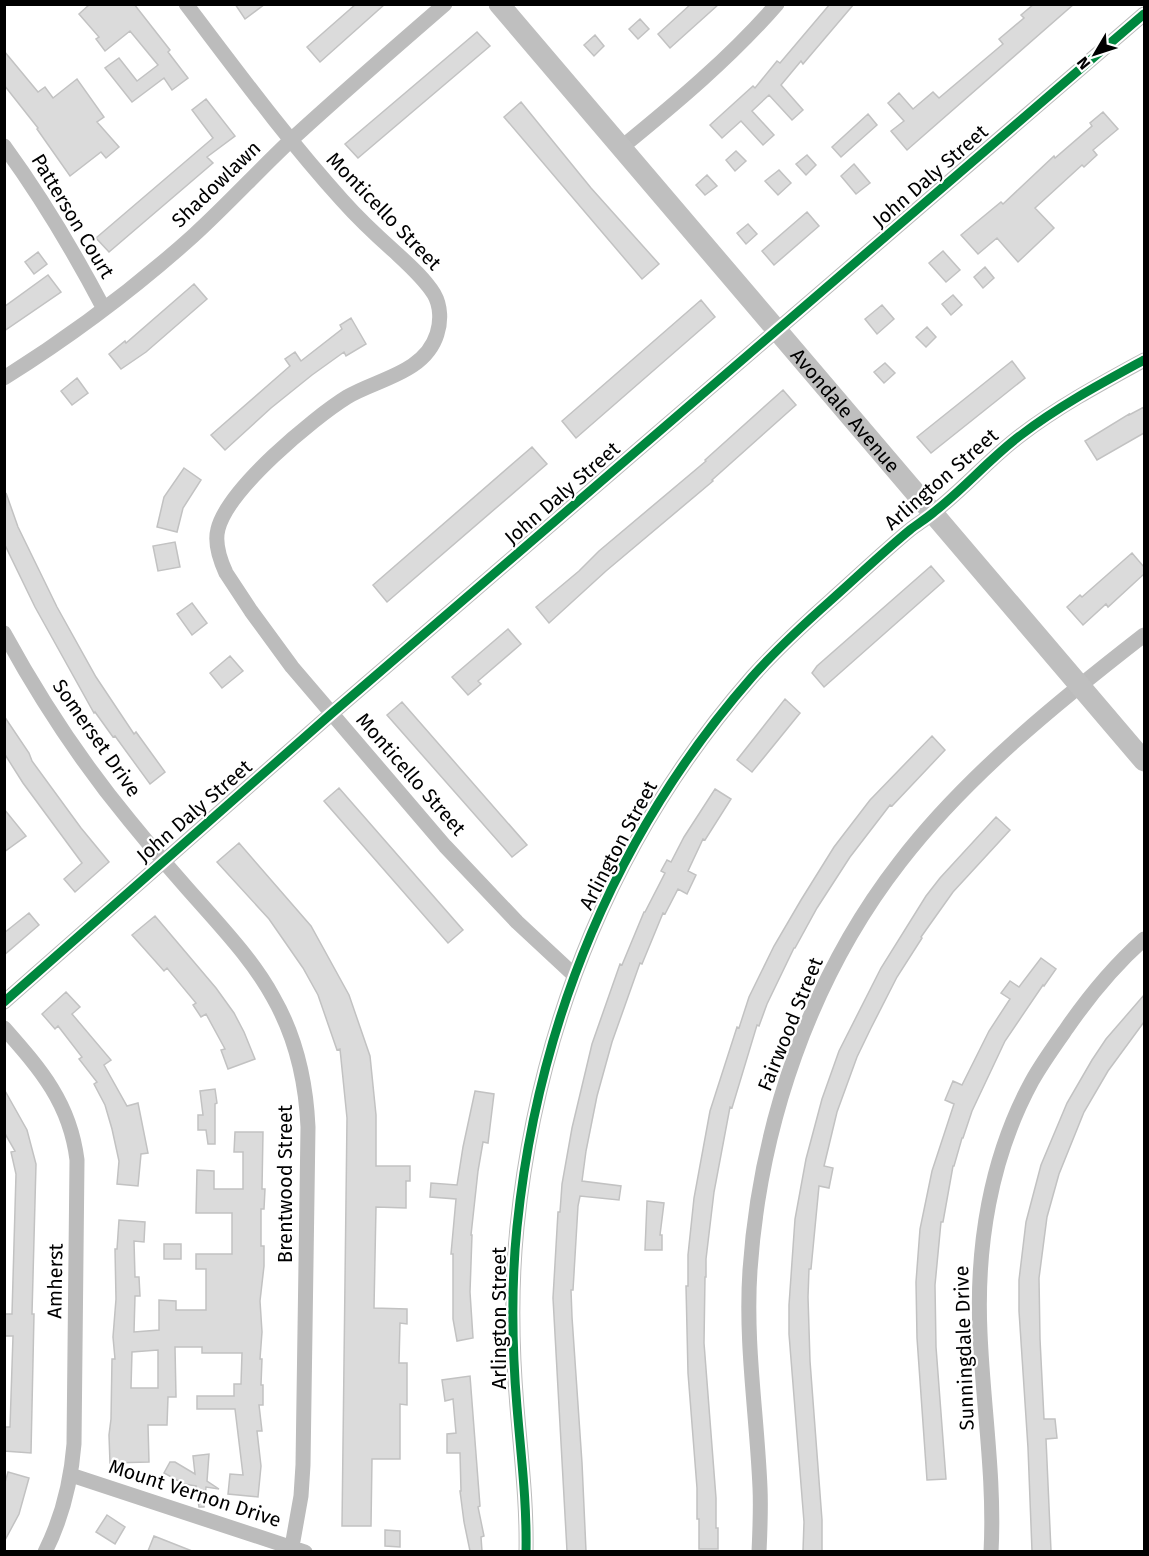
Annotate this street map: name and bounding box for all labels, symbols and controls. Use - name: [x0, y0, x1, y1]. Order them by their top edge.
- north arrow: [1065, 24, 1125, 84]
- text: N: [1073, 53, 1094, 73]
- street label: John Daly Street: [867, 119, 993, 233]
- street label: Shadowlawn: [167, 136, 265, 232]
- street label: Monticello Street: [322, 147, 447, 276]
- street label: Patterson Court: [26, 149, 120, 283]
- street label: Avondale Avenue: [786, 343, 905, 478]
- street label: Arlington Street: [879, 423, 1003, 535]
- street label: John Daly Street: [499, 436, 625, 550]
- street label: Somerset Drive: [48, 675, 146, 801]
- street label: Monticello Street: [351, 708, 471, 841]
- street label: John Daly Street: [131, 754, 257, 868]
- street label: Arlington Street: [574, 776, 662, 914]
- street label: Fairwood Street: [752, 953, 828, 1094]
- street label: Brentwood Street: [273, 1104, 297, 1263]
- street label: Amherst: [42, 1242, 68, 1319]
- street label: Arlington Street: [487, 1246, 511, 1389]
- street label: Sunningdale Drive: [949, 1265, 979, 1431]
- street label: Mount Vernon Drive: [106, 1454, 284, 1532]

